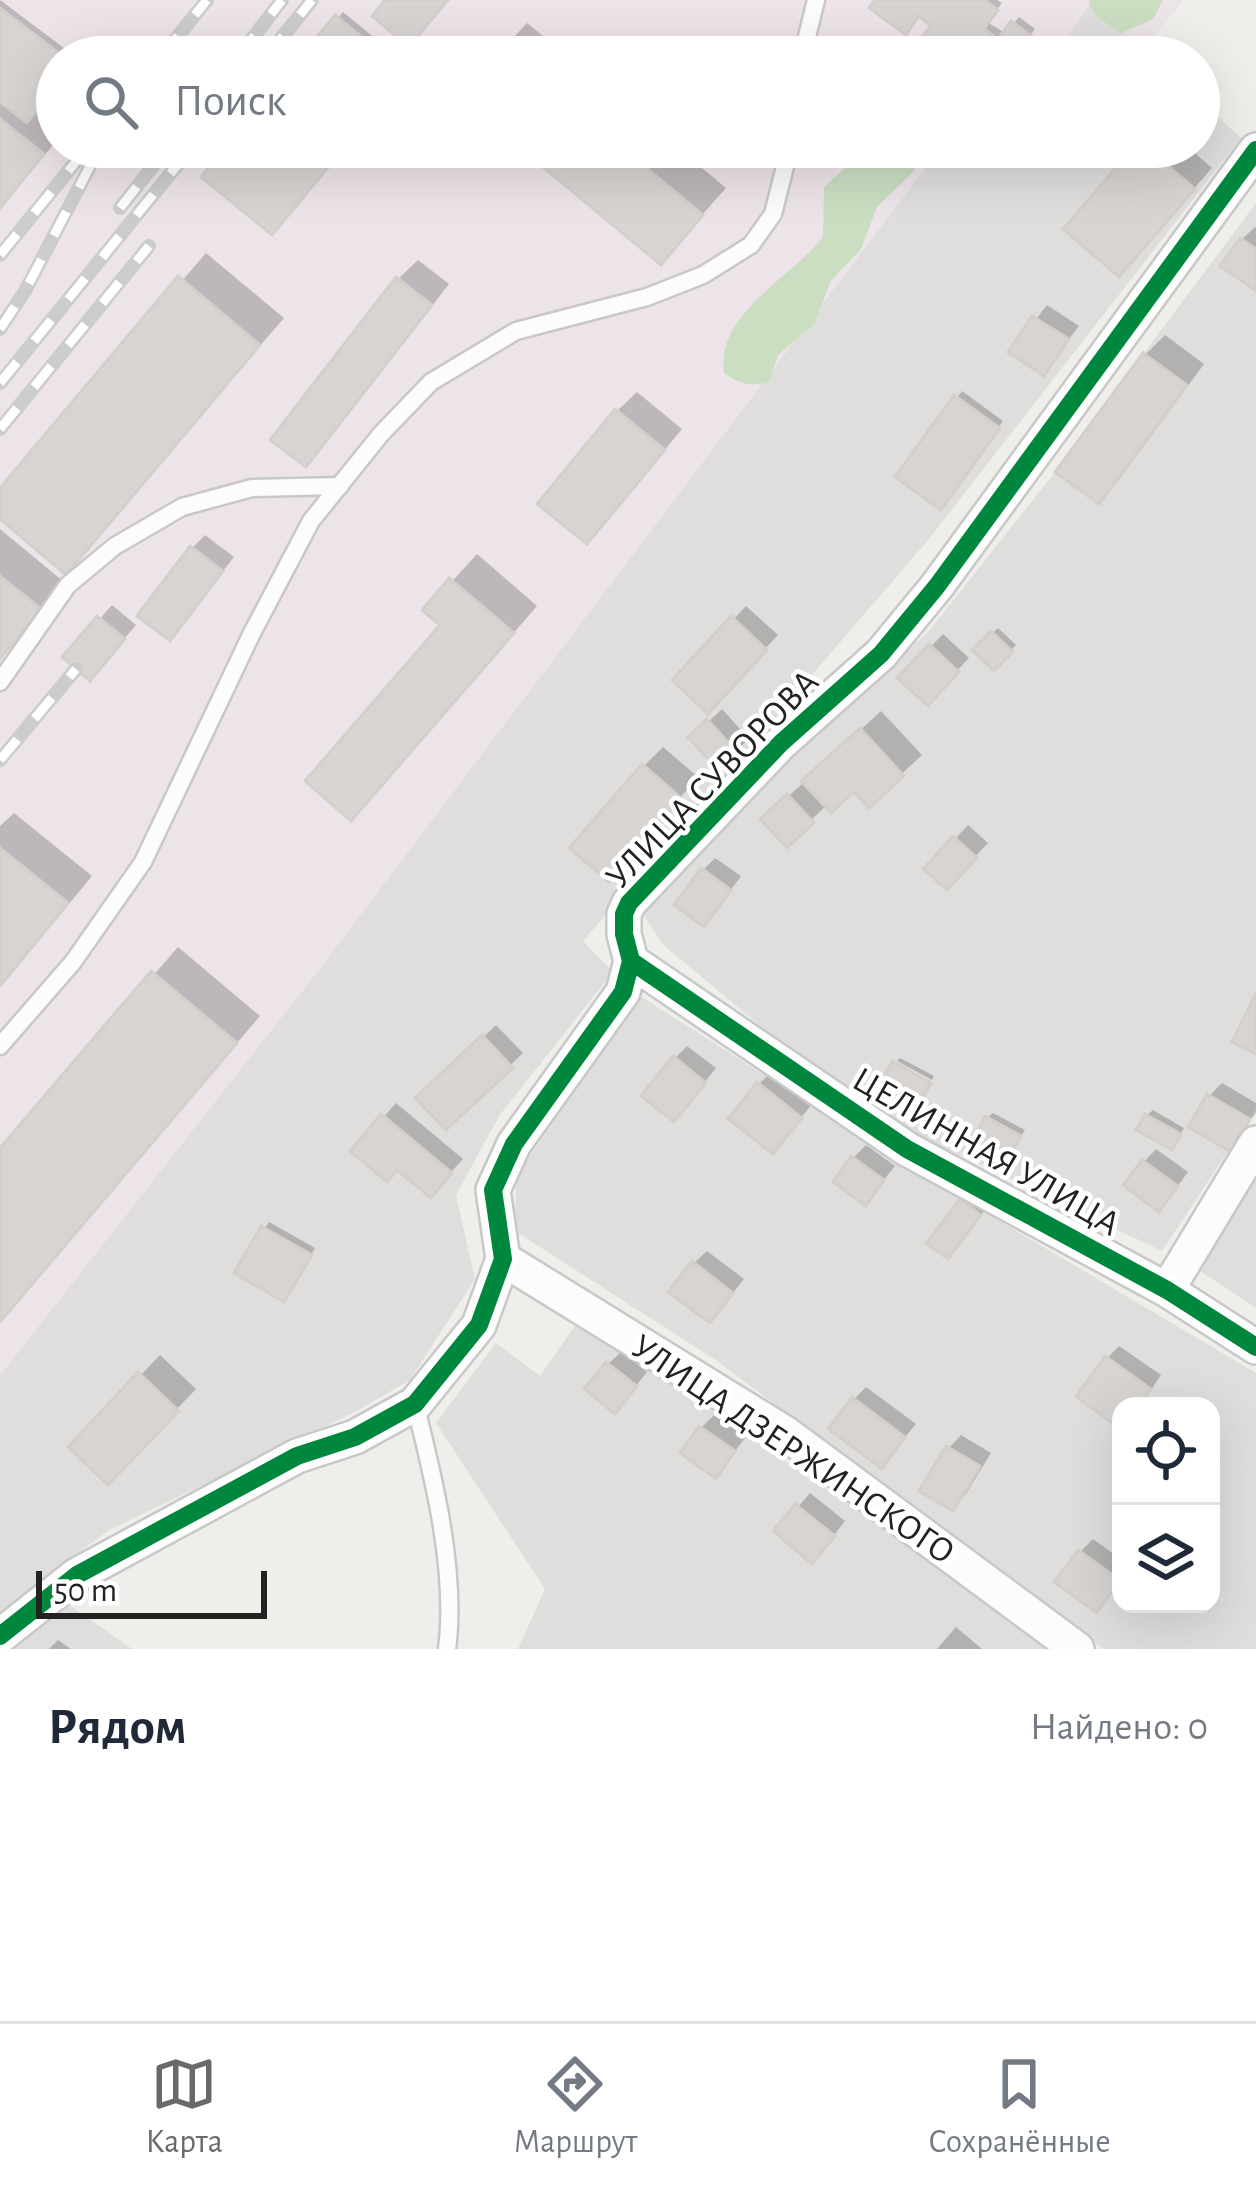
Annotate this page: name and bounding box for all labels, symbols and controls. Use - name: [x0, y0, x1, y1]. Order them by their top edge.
- search box: [36, 36, 1220, 168]
- icon: search: [78, 69, 144, 135]
- text: Поиск: [174, 79, 286, 124]
- street label: УЛИЦА СУВОРОВА: [599, 663, 825, 896]
- street label: ЦЕЛИННАЯ УЛИЦА: [847, 1061, 1125, 1243]
- street label: УЛИЦА ДЗЕРЖИНСКОГО: [625, 1328, 961, 1571]
- map controls: [1112, 1397, 1220, 1613]
- button: locate: [1112, 1397, 1220, 1505]
- button: layers: [1112, 1505, 1220, 1613]
- scale bar: [36, 1565, 267, 1618]
- text: 50 m: [54, 1575, 117, 1608]
- text: Рядом: [48, 1702, 187, 1753]
- text: Найдено: 0: [1030, 1708, 1208, 1747]
- tab: Карта: [145, 2051, 223, 2163]
- tab: Маршрут: [514, 2051, 637, 2163]
- tab: Сохранённые: [928, 2051, 1111, 2163]

